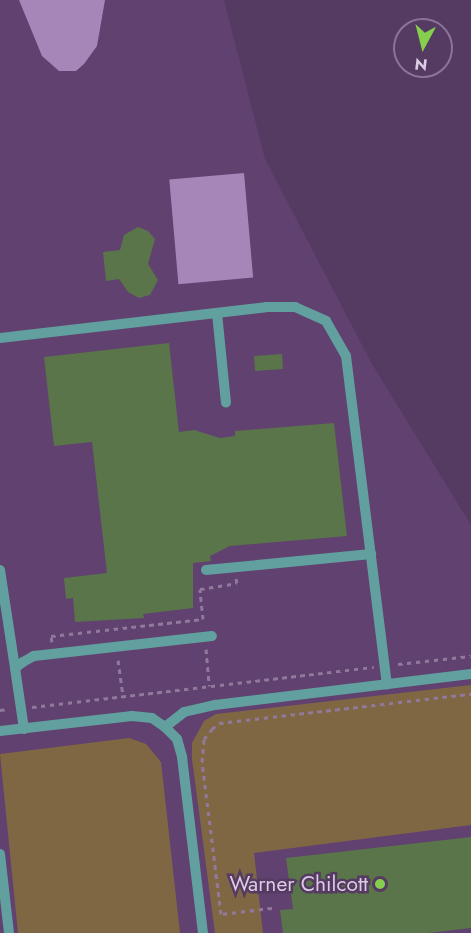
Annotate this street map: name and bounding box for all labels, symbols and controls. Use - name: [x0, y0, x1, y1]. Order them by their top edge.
- north arrow: [393, 18, 453, 78]
- text: N: [413, 52, 429, 77]
- place label: Warner Chilcott: [229, 871, 368, 897]
- marker: Warner Chilcott: [373, 877, 387, 891]

